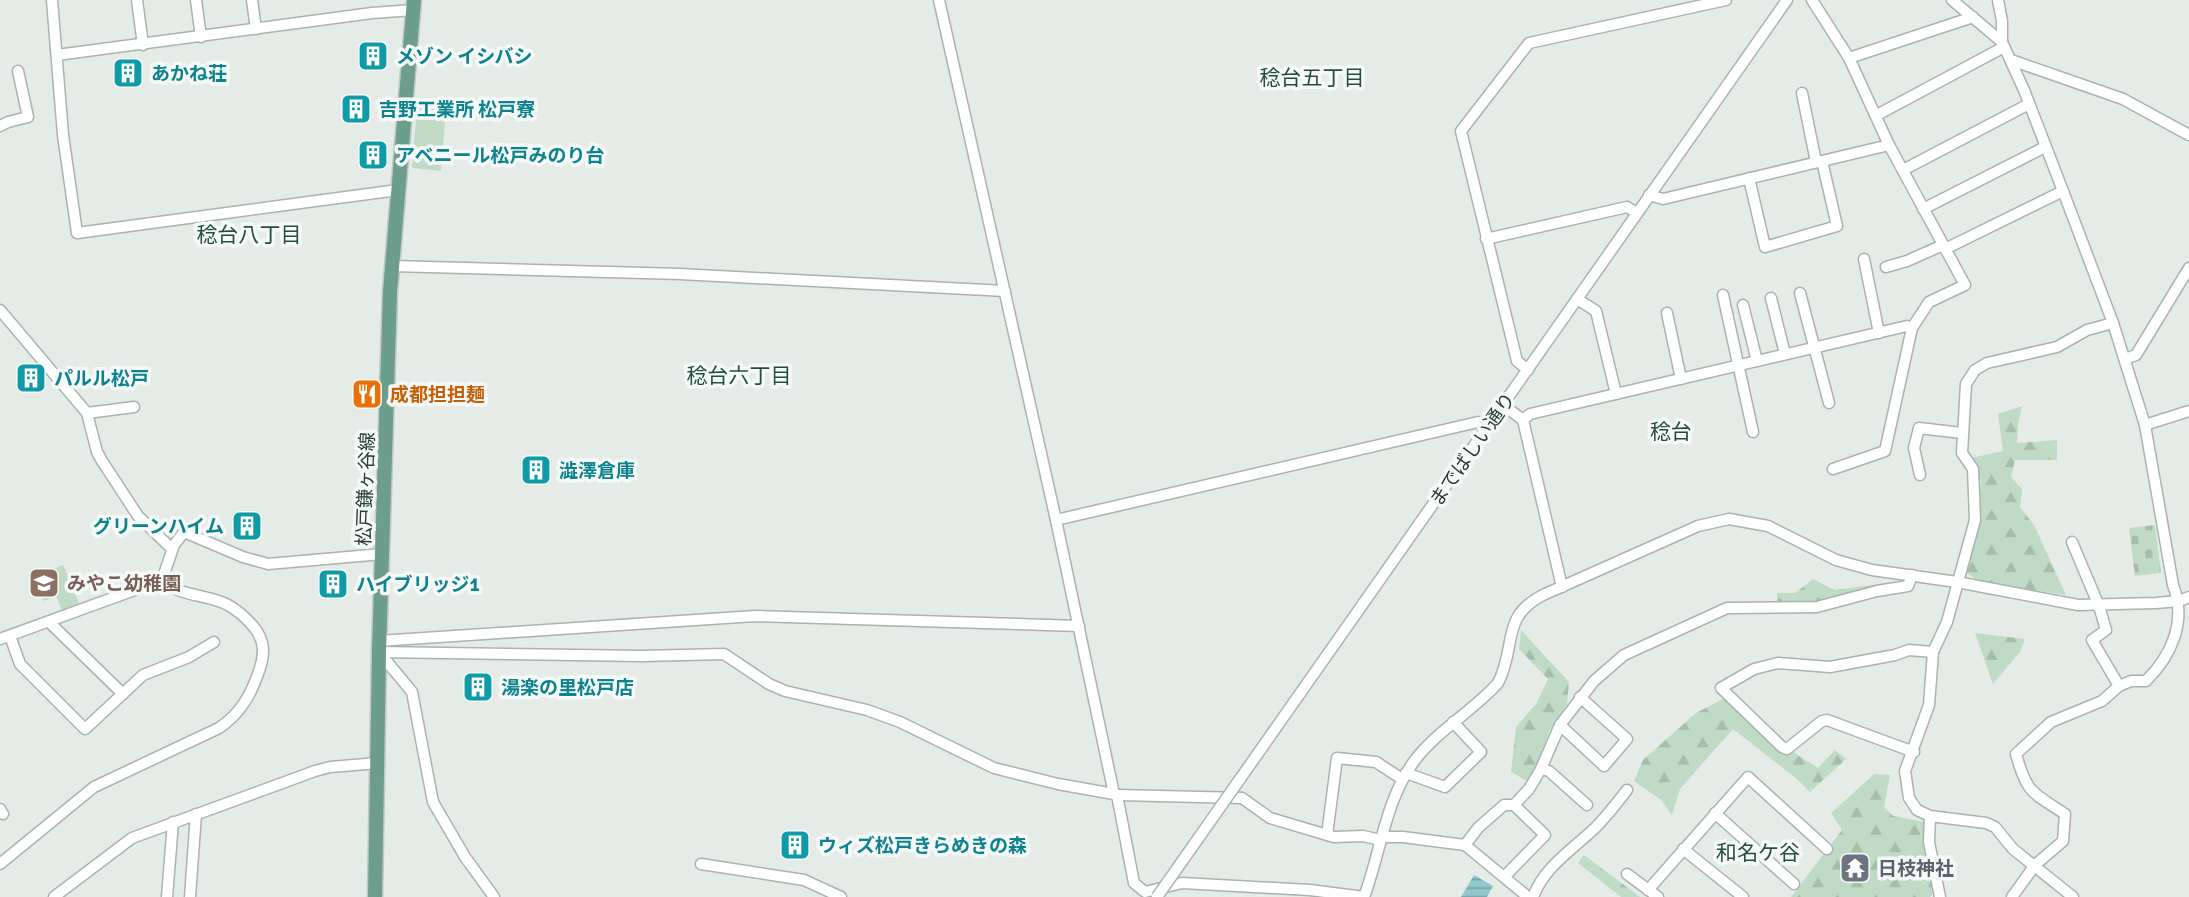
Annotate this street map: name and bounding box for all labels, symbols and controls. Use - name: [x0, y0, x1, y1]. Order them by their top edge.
- building icon: メゾン イシバシ: [356, 39, 390, 73]
- place label: メゾン イシバシ: [396, 45, 533, 69]
- building icon: あかね荘: [111, 56, 145, 90]
- place label: あかね荘: [151, 62, 227, 86]
- district label: 稔台五丁目: [1260, 65, 1365, 91]
- building icon: 吉野工業所 松戸寮: [339, 92, 373, 126]
- place label: 吉野工業所 松戸寮: [379, 98, 535, 122]
- building icon: アベニール松戸みのり台: [356, 138, 390, 172]
- place label: アベニール松戸みのり台: [396, 144, 605, 168]
- district label: 稔台八丁目: [197, 222, 302, 248]
- building icon: パルル松戸: [14, 361, 48, 395]
- district label: 稔台六丁目: [687, 363, 792, 389]
- place label: パルル松戸: [54, 367, 149, 391]
- restaurant icon: 成都担担麺: [350, 377, 384, 411]
- place label: 成都担担麺: [390, 383, 485, 407]
- street label: までばしい通り: [1425, 388, 1521, 511]
- district label: 稔台: [1650, 419, 1692, 445]
- street label: 松戸鎌ヶ谷線: [352, 432, 380, 546]
- building icon: 澁澤倉庫: [519, 453, 553, 487]
- place label: 澁澤倉庫: [559, 459, 635, 483]
- building icon: グリーンハイム: [230, 509, 264, 543]
- place label: グリーンハイム: [93, 515, 224, 539]
- school or university icon: みやこ幼稚園: [27, 566, 61, 600]
- building icon: ハイブリッジ1: [316, 567, 350, 601]
- place label: みやこ幼稚園: [67, 572, 181, 596]
- place label: ハイブリッジ1: [356, 573, 480, 597]
- building icon: 湯楽の里松戸店: [461, 670, 495, 704]
- place label: 湯楽の里松戸店: [501, 676, 634, 700]
- building icon: ウィズ松戸きらめきの森: [778, 828, 812, 862]
- place label: ウィズ松戸きらめきの森: [818, 834, 1027, 858]
- district label: 和名ケ谷: [1716, 840, 1800, 866]
- temple icon: 日枝神社: [1838, 851, 1872, 885]
- place label: 日枝神社: [1878, 857, 1954, 881]

